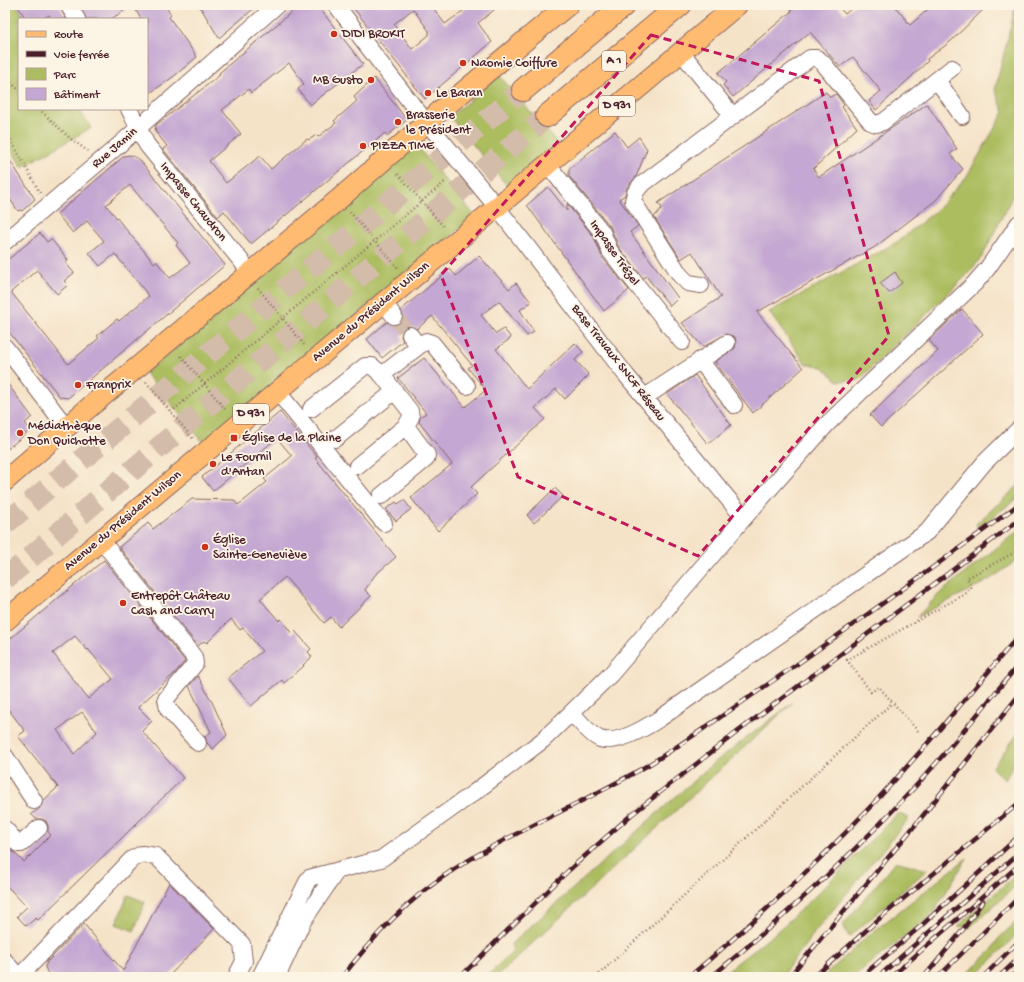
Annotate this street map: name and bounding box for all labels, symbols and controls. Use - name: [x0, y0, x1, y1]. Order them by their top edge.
- legend: [18, 18, 148, 110]
- place label: DIDI BROKIT: [341, 27, 406, 42]
- text: Route: [54, 29, 84, 43]
- marker: DIDI BROKIT: [329, 29, 339, 39]
- text: Voie ferrée: [53, 49, 110, 63]
- road number: A 1: [602, 51, 626, 71]
- place label: Naomie Coiffure: [471, 56, 558, 71]
- marker: Naomie Coiffure: [458, 58, 468, 68]
- text: Parc: [53, 69, 77, 83]
- place label: MB Gusto: [313, 73, 363, 88]
- marker: MB Gusto: [366, 75, 376, 85]
- place label: Le Baran: [436, 86, 483, 101]
- marker: Le Baran: [423, 88, 433, 98]
- text: Bâtiment: [53, 89, 101, 103]
- road number: D 931: [599, 96, 635, 116]
- place label: Brasserie le Président: [405, 108, 472, 138]
- marker: Brasserie le Président: [393, 117, 403, 127]
- street label: Rue Jamin: [89, 124, 141, 172]
- place label: PIZZA TIME: [370, 139, 435, 154]
- marker: PIZZA TIME: [358, 141, 368, 151]
- street label: Impasse Chaudron: [156, 159, 230, 245]
- street label: Impasse Trézel: [586, 217, 642, 289]
- street label: Avenue du Président Wilson: [309, 258, 433, 365]
- street label: Base Travaux SNCF Réseau: [567, 301, 668, 424]
- place label: Franprix: [85, 378, 131, 393]
- marker: Franprix: [73, 380, 83, 390]
- road number: D 931: [233, 404, 269, 424]
- place label: Médiathèque Don Quichotte: [27, 419, 106, 449]
- marker: Médiathèque Don Quichotte: [15, 428, 25, 438]
- place label: Église de la Plaine: [242, 430, 342, 446]
- marker: Église de la Plaine: [229, 433, 239, 443]
- place label: Le Fournil d'Antan: [221, 450, 272, 480]
- marker: Le Fournil d'Antan: [208, 459, 218, 469]
- street label: Avenue du Président Wilson: [61, 467, 185, 574]
- place label: Église Sainte-Geneviève: [213, 532, 307, 563]
- marker: Église Sainte-Geneviève: [200, 542, 210, 552]
- place label: Entrepôt Château Cash and Carry: [131, 588, 230, 619]
- marker: Entrepôt Château Cash and Carry: [118, 598, 128, 608]

